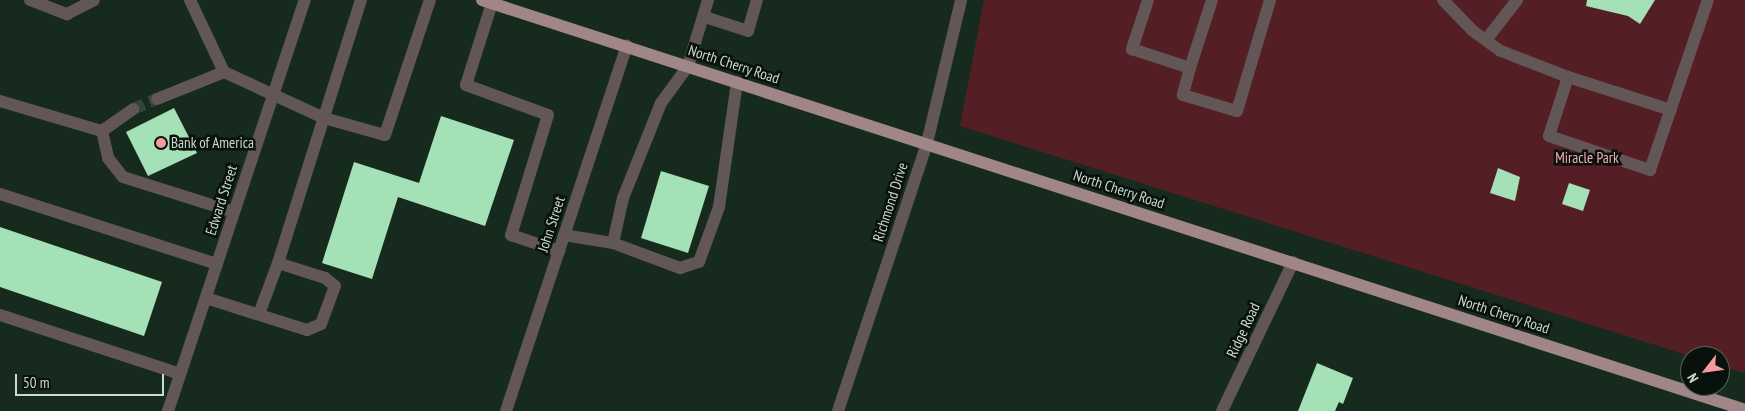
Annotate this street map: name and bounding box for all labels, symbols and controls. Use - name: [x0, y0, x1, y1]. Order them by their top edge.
- street label: North Cherry Road: [686, 41, 782, 87]
- place label: Bank of America: [171, 134, 255, 152]
- marker: Bank of America: [155, 137, 167, 149]
- park label: Miracle Park: [1555, 149, 1619, 167]
- street label: Richmond Drive: [869, 160, 911, 244]
- street label: Edward Street: [201, 163, 241, 237]
- street label: North Cherry Road: [1071, 166, 1167, 212]
- street label: John Street: [534, 194, 568, 254]
- street label: North Cherry Road: [1456, 291, 1552, 337]
- street label: Ridge Road: [1223, 300, 1263, 360]
- north arrow: [1680, 346, 1730, 396]
- scale bar: [18, 364, 166, 396]
- text: N: [1683, 370, 1703, 386]
- text: 50 m: [23, 373, 49, 392]

